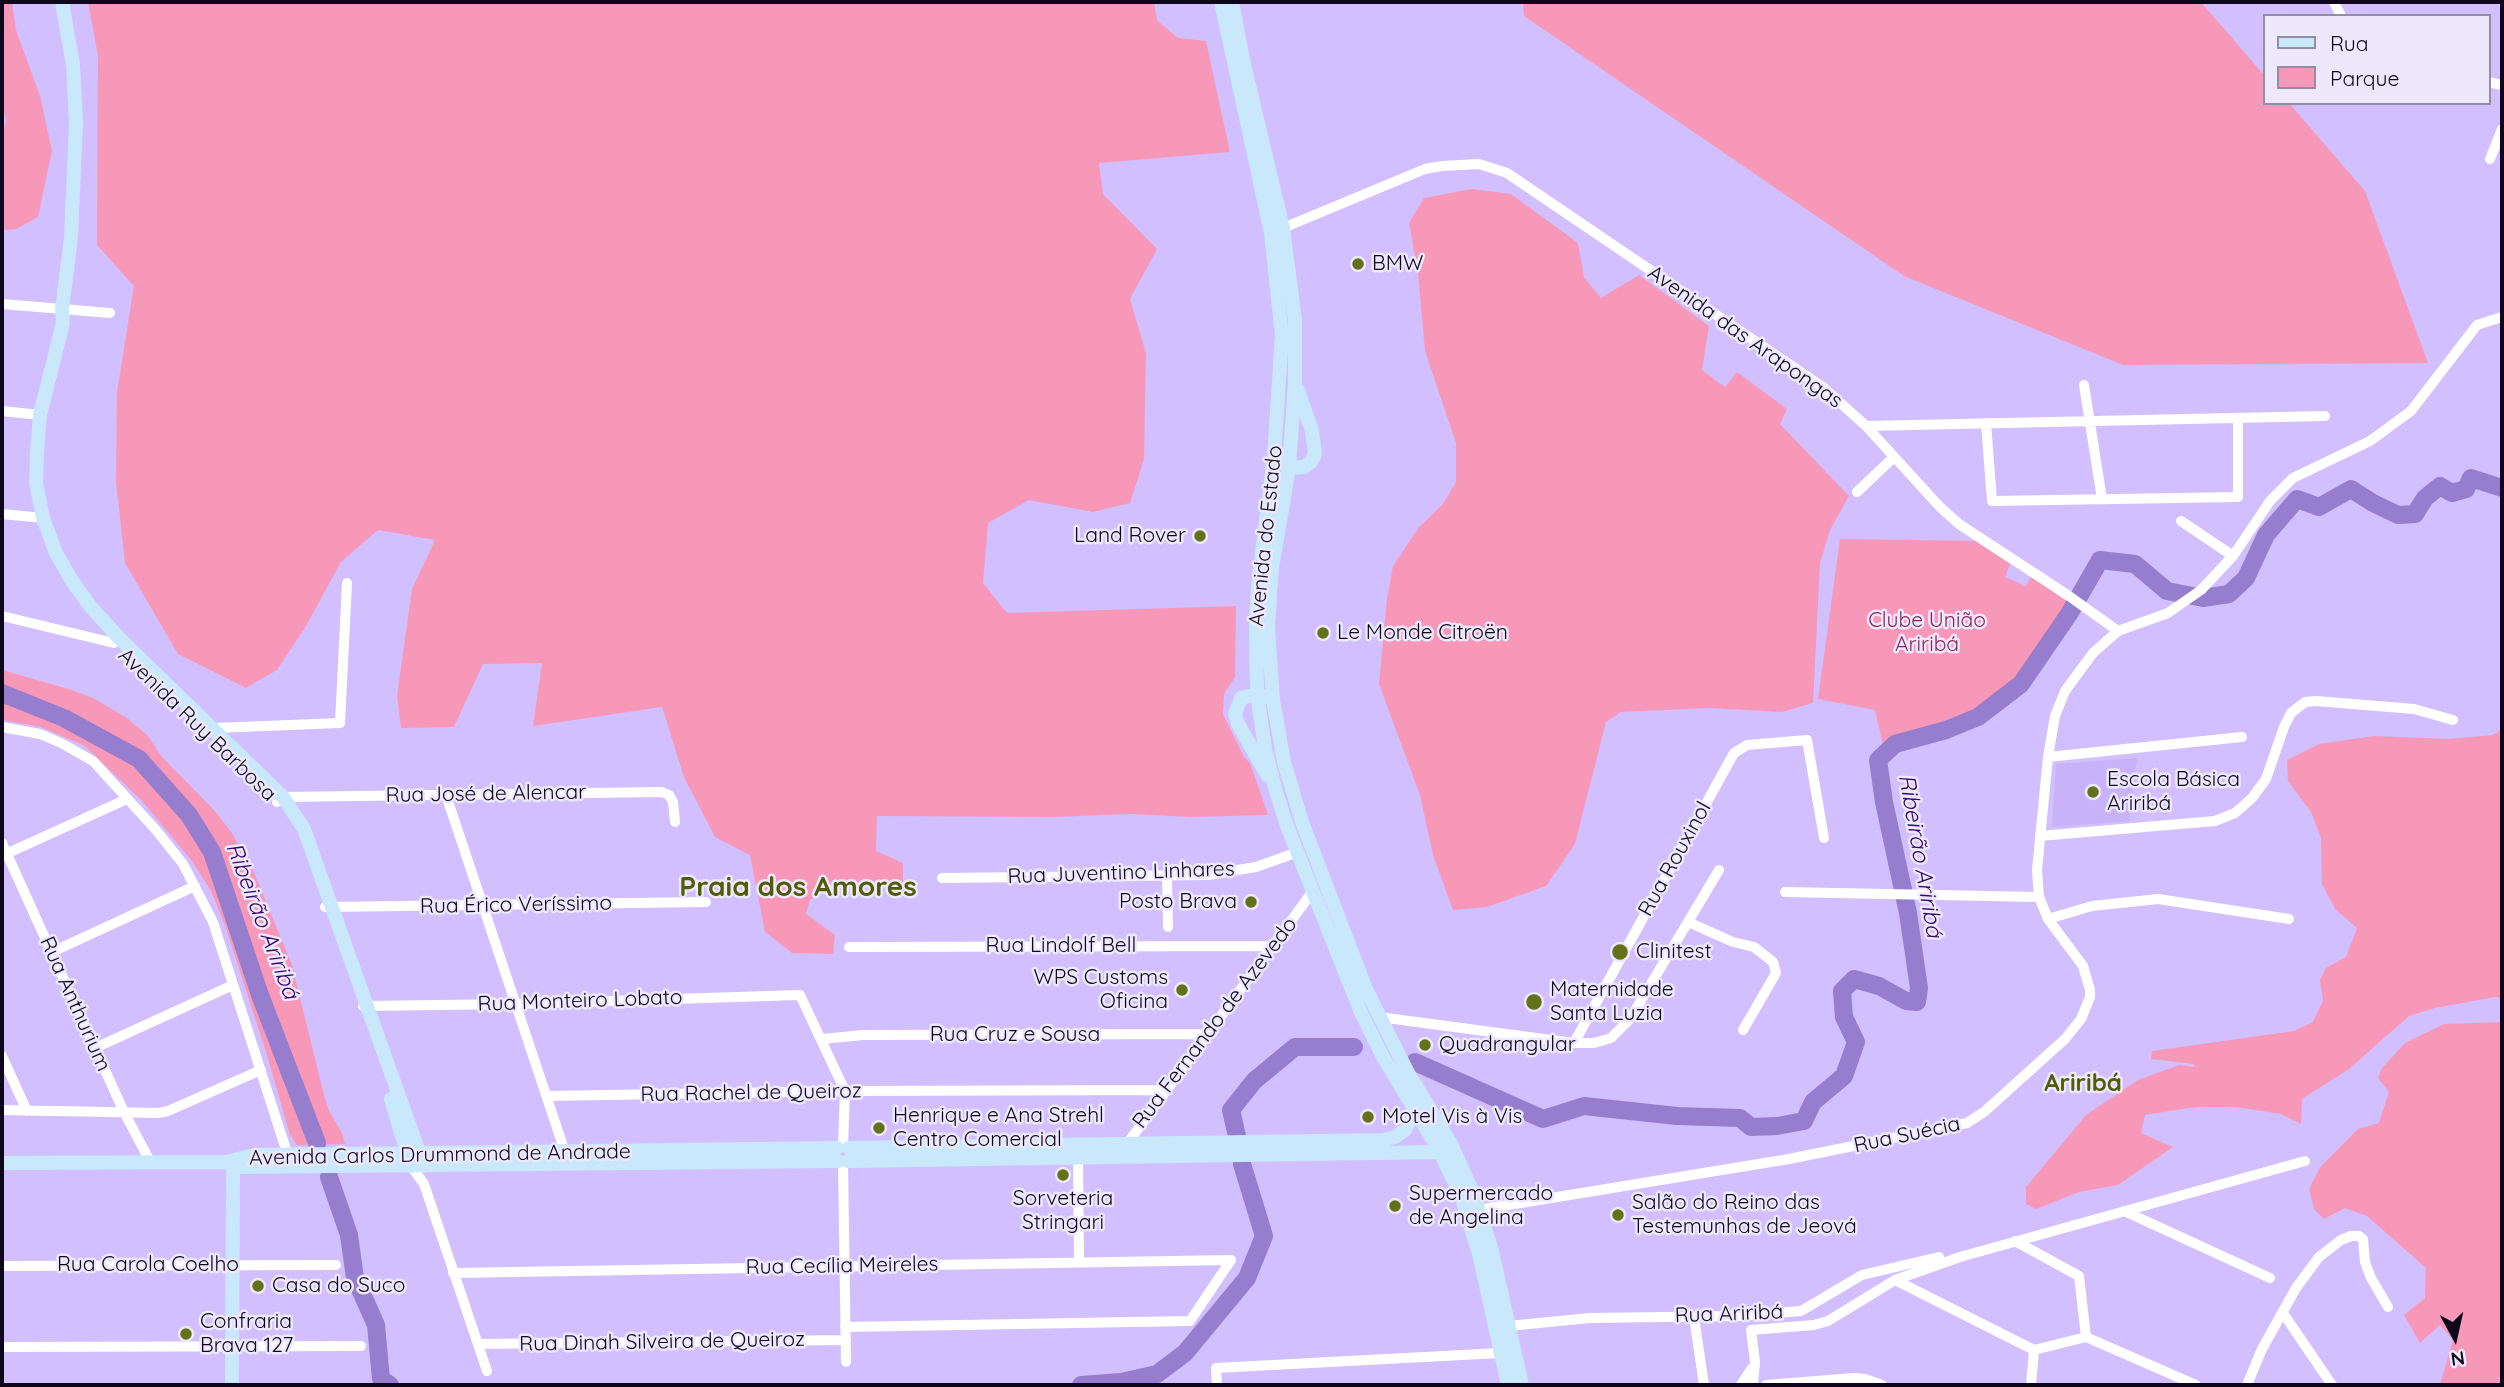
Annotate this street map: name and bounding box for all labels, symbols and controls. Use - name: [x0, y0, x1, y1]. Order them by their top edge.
- legend: [2262, 14, 2490, 105]
- text: Rua: [2330, 30, 2369, 56]
- text: Parque: [2330, 65, 2399, 91]
- place label: BMW: [1372, 251, 1423, 277]
- marker: BMW: [1350, 256, 1366, 272]
- street label: Avenida das Arapongas: [1643, 260, 1847, 414]
- street label: Avenida do Estado: [1244, 444, 1288, 628]
- place label: Land Rover: [1074, 523, 1186, 549]
- marker: Land Rover: [1192, 528, 1208, 544]
- park label: Clube União Ariribá: [1868, 608, 1986, 658]
- place label: Le Monde Citroën: [1337, 620, 1508, 646]
- marker: Le Monde Citroën: [1315, 625, 1331, 641]
- street label: Avenida Ruy Barbosa: [113, 643, 281, 807]
- place label: Escola Básica Ariribá: [2107, 767, 2240, 817]
- water label: Ribeirão Ariribá: [1892, 772, 1948, 940]
- street label: Rua José de Alencar: [385, 780, 587, 808]
- marker: Escola Básica Ariribá: [2085, 784, 2101, 800]
- street label: Rua Rouxinol: [1633, 797, 1717, 921]
- water label: Ribeirão Ariribá: [220, 839, 304, 1003]
- street label: Rua Juventino Linhares: [1007, 856, 1235, 890]
- district label: Praia dos Amores: [679, 871, 917, 905]
- place label: Posto Brava: [1119, 889, 1237, 915]
- street label: Rua Érico Veríssimo: [420, 891, 612, 919]
- marker: Posto Brava: [1243, 894, 1259, 910]
- street label: Rua Fernando de Azevedo: [1127, 912, 1303, 1134]
- street label: Rua Anthurium: [34, 933, 116, 1075]
- street label: Rua Lindolf Bell: [986, 933, 1136, 959]
- place label: Clinitest: [1636, 939, 1712, 965]
- marker: Clinitest: [1610, 942, 1630, 962]
- place label: WPS Customs Oficina: [1033, 965, 1168, 1015]
- place label: Maternidade Santa Luzia: [1550, 977, 1674, 1027]
- marker: WPS Customs Oficina: [1174, 982, 1190, 998]
- street label: Rua Monteiro Lobato: [477, 985, 683, 1017]
- marker: Maternidade Santa Luzia: [1524, 992, 1544, 1012]
- street label: Rua Cruz e Sousa: [930, 1022, 1100, 1048]
- place label: Quadrangular: [1439, 1032, 1576, 1058]
- marker: Quadrangular: [1417, 1037, 1433, 1053]
- district label: Ariribá: [2044, 1070, 2122, 1098]
- street label: Rua Rachel de Queiroz: [640, 1078, 862, 1108]
- place label: Henrique e Ana Strehl Centro Comercial: [893, 1103, 1104, 1153]
- place label: Motel Vis à Vis: [1382, 1104, 1522, 1130]
- marker: Motel Vis à Vis: [1360, 1109, 1376, 1125]
- street label: Rua Suécia: [1852, 1111, 1962, 1159]
- marker: Henrique e Ana Strehl Centro Comercial: [871, 1120, 887, 1136]
- street label: Avenida Carlos Drummond de Andrade: [249, 1139, 631, 1171]
- marker: Sorveteria Stringari: [1055, 1167, 1071, 1183]
- place label: Supermercado de Angelina: [1409, 1181, 1553, 1231]
- place label: Sorveteria Stringari: [1013, 1186, 1113, 1236]
- place label: Salão do Reino das Testemunhas de Jeová: [1632, 1190, 1857, 1240]
- marker: Supermercado de Angelina: [1387, 1198, 1403, 1214]
- marker: Salão do Reino das Testemunhas de Jeová: [1610, 1207, 1626, 1223]
- street label: Rua Carola Coelho: [57, 1252, 239, 1278]
- street label: Rua Cecília Meireles: [746, 1252, 938, 1280]
- place label: Casa do Suco: [272, 1273, 405, 1299]
- marker: Casa do Suco: [250, 1278, 266, 1294]
- street label: Rua Ariribá: [1674, 1300, 1784, 1328]
- north arrow: [2420, 1303, 2490, 1373]
- place label: Confraria Brava 127: [200, 1309, 293, 1359]
- marker: Confraria Brava 127: [178, 1326, 194, 1342]
- street label: Rua Dinah Silveira de Queiroz: [519, 1327, 805, 1357]
- text: N: [2449, 1346, 2467, 1372]

